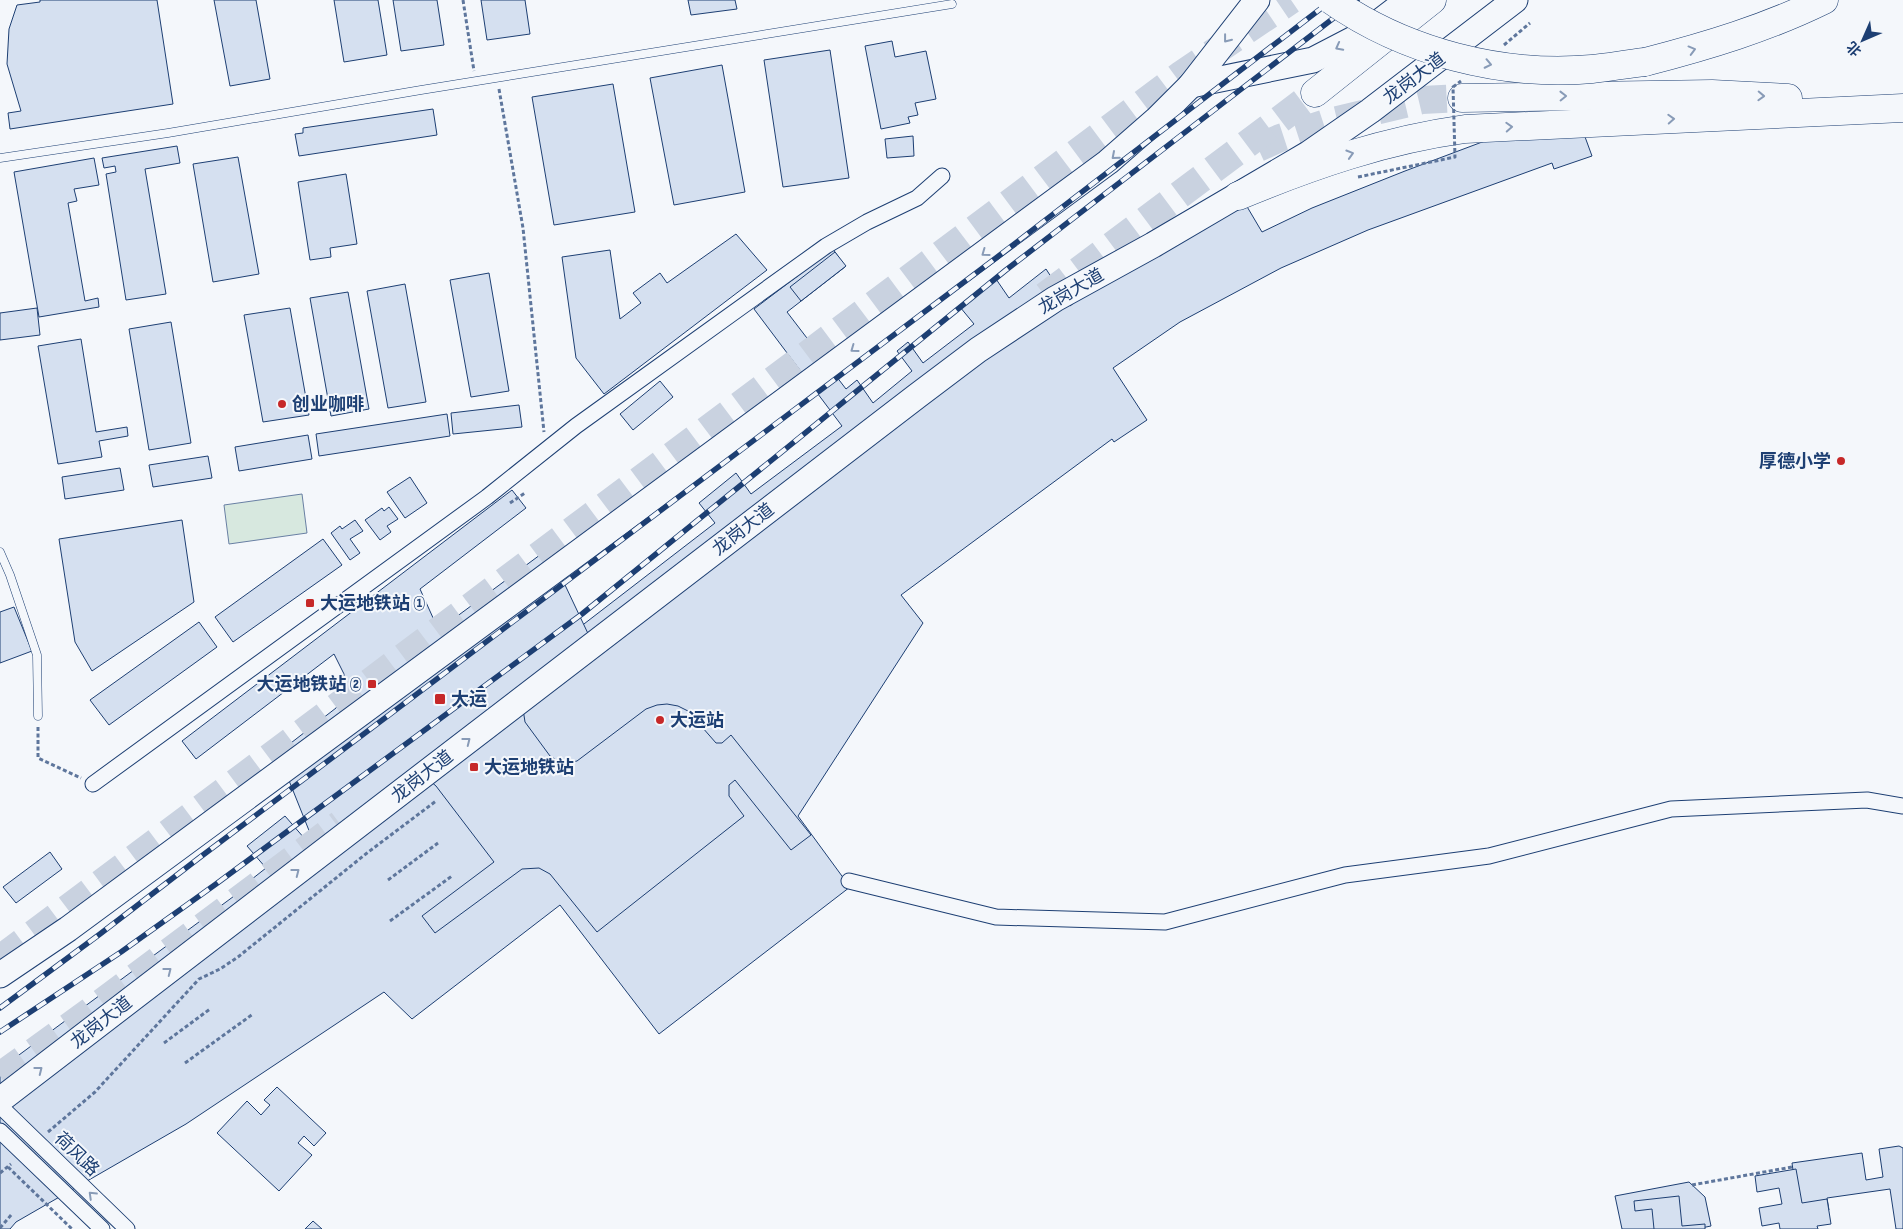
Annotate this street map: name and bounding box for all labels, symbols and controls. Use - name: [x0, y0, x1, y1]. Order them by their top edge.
- north arrow: [1838, 15, 1888, 65]
- one-way arrow: [1224, 33, 1232, 42]
- text: 北: [1843, 38, 1865, 60]
- one-way arrow: [1335, 41, 1344, 51]
- one-way arrow: [1688, 45, 1696, 55]
- street label: 龙岗大道: [1379, 48, 1449, 108]
- one-way arrow: [1484, 58, 1493, 68]
- one-way arrow: [1560, 91, 1568, 102]
- one-way arrow: [1757, 91, 1765, 101]
- one-way arrow: [1668, 113, 1676, 124]
- one-way arrow: [1505, 121, 1513, 132]
- one-way arrow: [1111, 150, 1120, 159]
- one-way arrow: [1345, 150, 1353, 160]
- one-way arrow: [982, 247, 991, 255]
- street label: 龙岗大道: [1035, 264, 1108, 319]
- one-way arrow: [850, 343, 860, 352]
- place label: 创业咖啡: [292, 394, 364, 415]
- marker: 创业咖啡: [276, 398, 288, 410]
- place label: 厚德小学: [1759, 451, 1831, 472]
- marker: 厚德小学: [1835, 455, 1847, 467]
- street label: 龙岗大道: [708, 499, 778, 560]
- place label: 大运地铁站 ①: [320, 593, 426, 614]
- marker: 大运地铁站 ①: [304, 597, 316, 609]
- place label: 大运地铁站 ②: [256, 674, 362, 695]
- marker: 大运地铁站 ②: [366, 678, 378, 690]
- place label: 大运: [451, 689, 487, 710]
- marker: 大运: [433, 692, 447, 706]
- place label: 大运站: [670, 710, 724, 731]
- marker: 大运站: [654, 714, 666, 726]
- one-way arrow: [461, 739, 470, 747]
- street label: 龙岗大道: [387, 746, 457, 807]
- place label: 大运地铁站: [484, 757, 574, 778]
- marker: 大运地铁站: [468, 761, 480, 773]
- one-way arrow: [290, 869, 300, 878]
- one-way arrow: [162, 968, 171, 977]
- street label: 龙岗大道: [66, 992, 136, 1053]
- one-way arrow: [33, 1067, 43, 1076]
- street label: 荷风路: [50, 1128, 103, 1181]
- one-way arrow: [89, 1192, 98, 1201]

